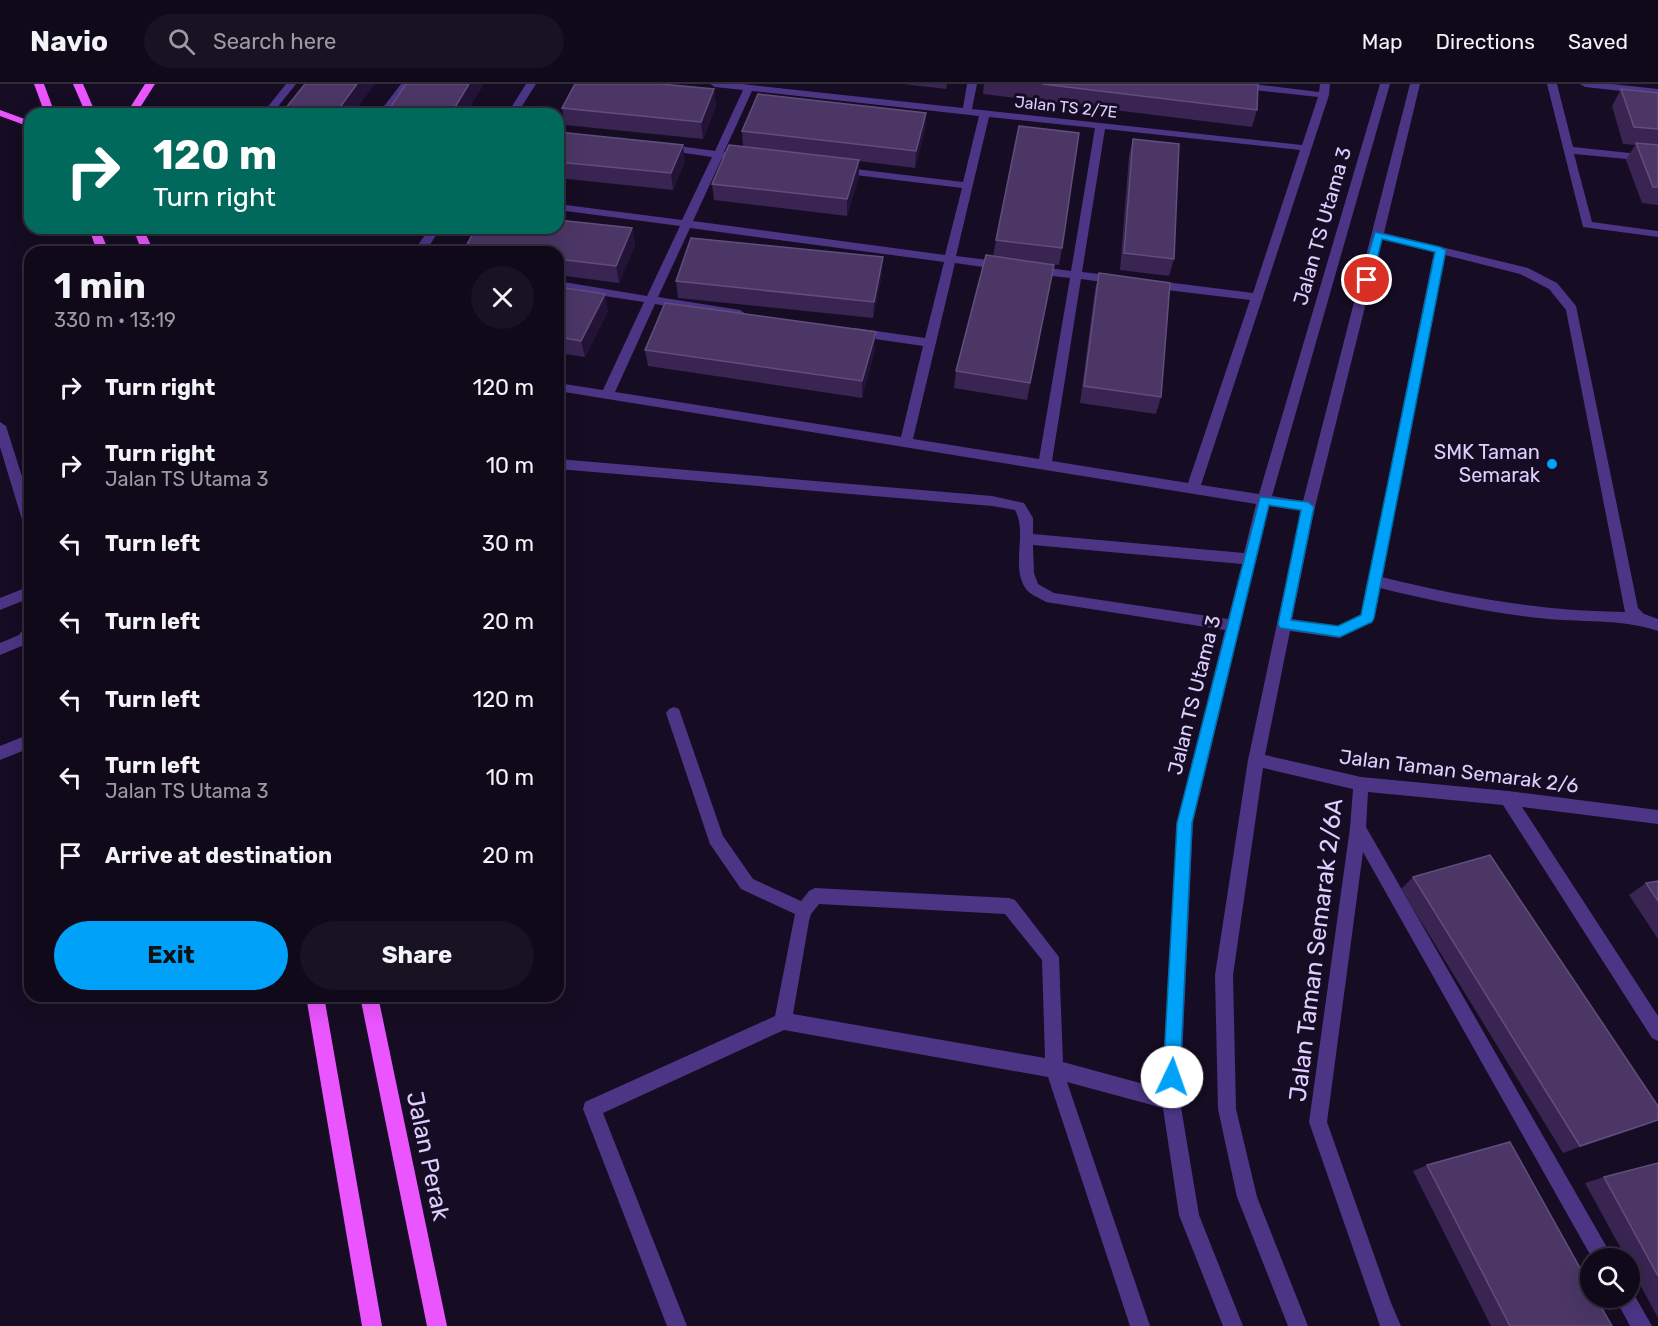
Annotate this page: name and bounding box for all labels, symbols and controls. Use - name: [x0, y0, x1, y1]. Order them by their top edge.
- search box: [144, 14, 564, 68]
- text: Navio: [30, 25, 108, 58]
- icon: search: [165, 25, 198, 58]
- text: Search here: [213, 28, 336, 55]
- text: Map: [1362, 29, 1403, 54]
- text: Directions: [1436, 29, 1535, 54]
- text: Saved: [1568, 29, 1628, 54]
- street label: Jalan TS 2/7E: [1014, 92, 1118, 122]
- text: 120 m: [153, 130, 277, 180]
- icon: right: [54, 132, 132, 210]
- street label: Jalan TS Utama 3: [1288, 144, 1356, 308]
- text: Turn right: [153, 181, 276, 213]
- pin: [1341, 254, 1392, 305]
- icon: arrive: [1350, 263, 1383, 296]
- text: 1 min: [54, 264, 146, 307]
- button: close: [471, 266, 534, 329]
- text: 330 m · 13:19: [54, 308, 176, 332]
- icon: right: [54, 371, 87, 404]
- text: Turn right: [105, 374, 215, 401]
- text: 120 m: [473, 374, 534, 401]
- text: Turn right: [105, 440, 215, 467]
- place label: SMK Taman Semarak: [1434, 440, 1541, 487]
- icon: right: [54, 449, 87, 482]
- text: 10 m: [486, 452, 534, 479]
- marker: SMK Taman Semarak: [1545, 457, 1559, 471]
- text: Jalan TS Utama 3: [105, 467, 269, 491]
- icon: left: [54, 527, 87, 560]
- text: Turn left: [105, 530, 200, 557]
- text: 30 m: [482, 530, 534, 557]
- icon: left: [54, 605, 87, 638]
- text: Turn left: [105, 608, 200, 635]
- text: 20 m: [482, 608, 534, 635]
- street label: Jalan TS Utama 3: [1163, 613, 1225, 777]
- icon: left: [54, 683, 87, 716]
- text: Turn left: [105, 686, 200, 713]
- text: 120 m: [473, 686, 534, 713]
- street label: Jalan Taman Semarak 2/6: [1338, 744, 1580, 798]
- text: Turn left: [105, 752, 200, 779]
- icon: left: [54, 761, 87, 794]
- text: 10 m: [486, 764, 534, 791]
- text: Jalan TS Utama 3: [105, 779, 269, 803]
- street label: Jalan Taman Semarak 2/6A: [1284, 797, 1348, 1103]
- icon: arrive: [54, 839, 87, 872]
- text: Arrive at destination: [105, 842, 332, 869]
- text: 20 m: [482, 842, 534, 869]
- button: Exit: [54, 921, 288, 990]
- button: Share: [300, 921, 534, 990]
- position arrow: [1140, 1045, 1204, 1109]
- street label: Jalan Perak: [401, 1089, 455, 1224]
- map controls: [1580, 1248, 1640, 1308]
- button: search: [1580, 1248, 1640, 1308]

